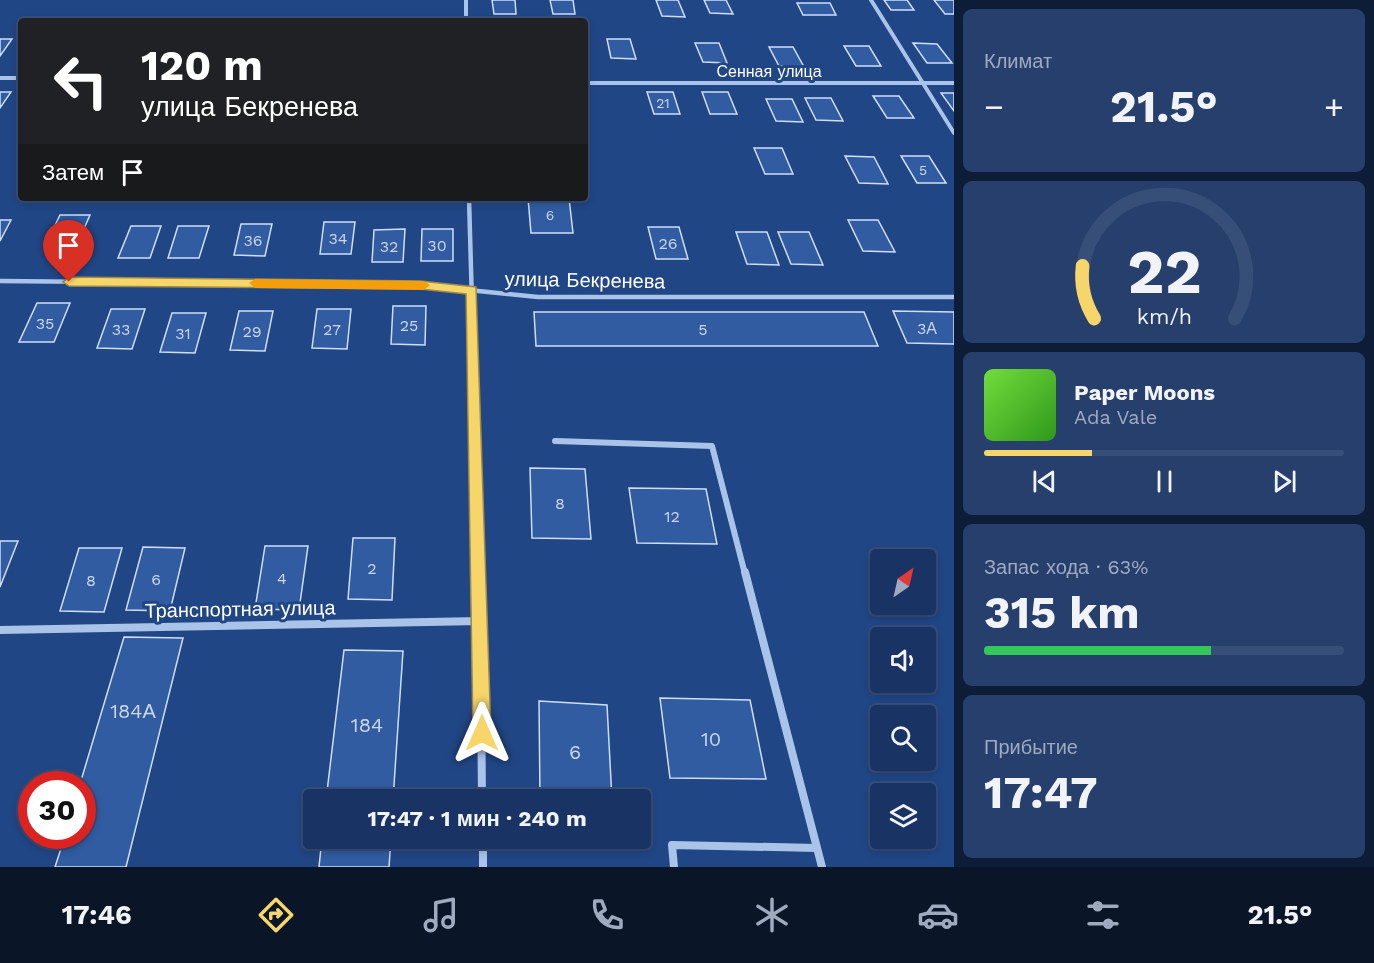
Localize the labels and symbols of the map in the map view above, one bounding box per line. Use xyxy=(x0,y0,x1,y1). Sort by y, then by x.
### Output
street label: Сенная улица xyxy=(716,62,822,81)
house number: 21 xyxy=(656,95,670,111)
house number: 5 xyxy=(919,162,927,178)
house number: 6 xyxy=(546,207,554,223)
pin xyxy=(43,220,94,282)
house number: 34 xyxy=(328,229,348,248)
house number: 36 xyxy=(243,231,263,250)
house number: 26 xyxy=(658,234,678,253)
house number: 30 xyxy=(427,236,447,255)
house number: 32 xyxy=(380,237,398,256)
street label: улица Бекренева xyxy=(504,267,666,293)
house number: 35 xyxy=(36,314,54,333)
house number: 25 xyxy=(400,316,418,335)
house number: 3А xyxy=(917,319,937,338)
house number: 33 xyxy=(112,320,130,339)
house number: 27 xyxy=(323,320,341,339)
house number: 5 xyxy=(698,320,708,339)
house number: 29 xyxy=(242,322,262,341)
house number: 31 xyxy=(175,324,191,343)
house number: 8 xyxy=(555,494,565,513)
house number: 12 xyxy=(664,507,680,526)
north arrow xyxy=(870,549,936,615)
house number: 2 xyxy=(367,559,377,578)
house number: 4 xyxy=(277,569,287,588)
house number: 6 xyxy=(151,570,161,589)
house number: 8 xyxy=(86,571,96,590)
street label: Транспортная улица xyxy=(144,595,337,623)
house number: 184А xyxy=(110,699,156,723)
position arrow xyxy=(450,701,514,765)
house number: 184 xyxy=(351,713,383,737)
house number: 10 xyxy=(701,727,721,751)
house number: 6 xyxy=(569,740,581,764)
speed limit sign: 30 xyxy=(18,771,96,849)

